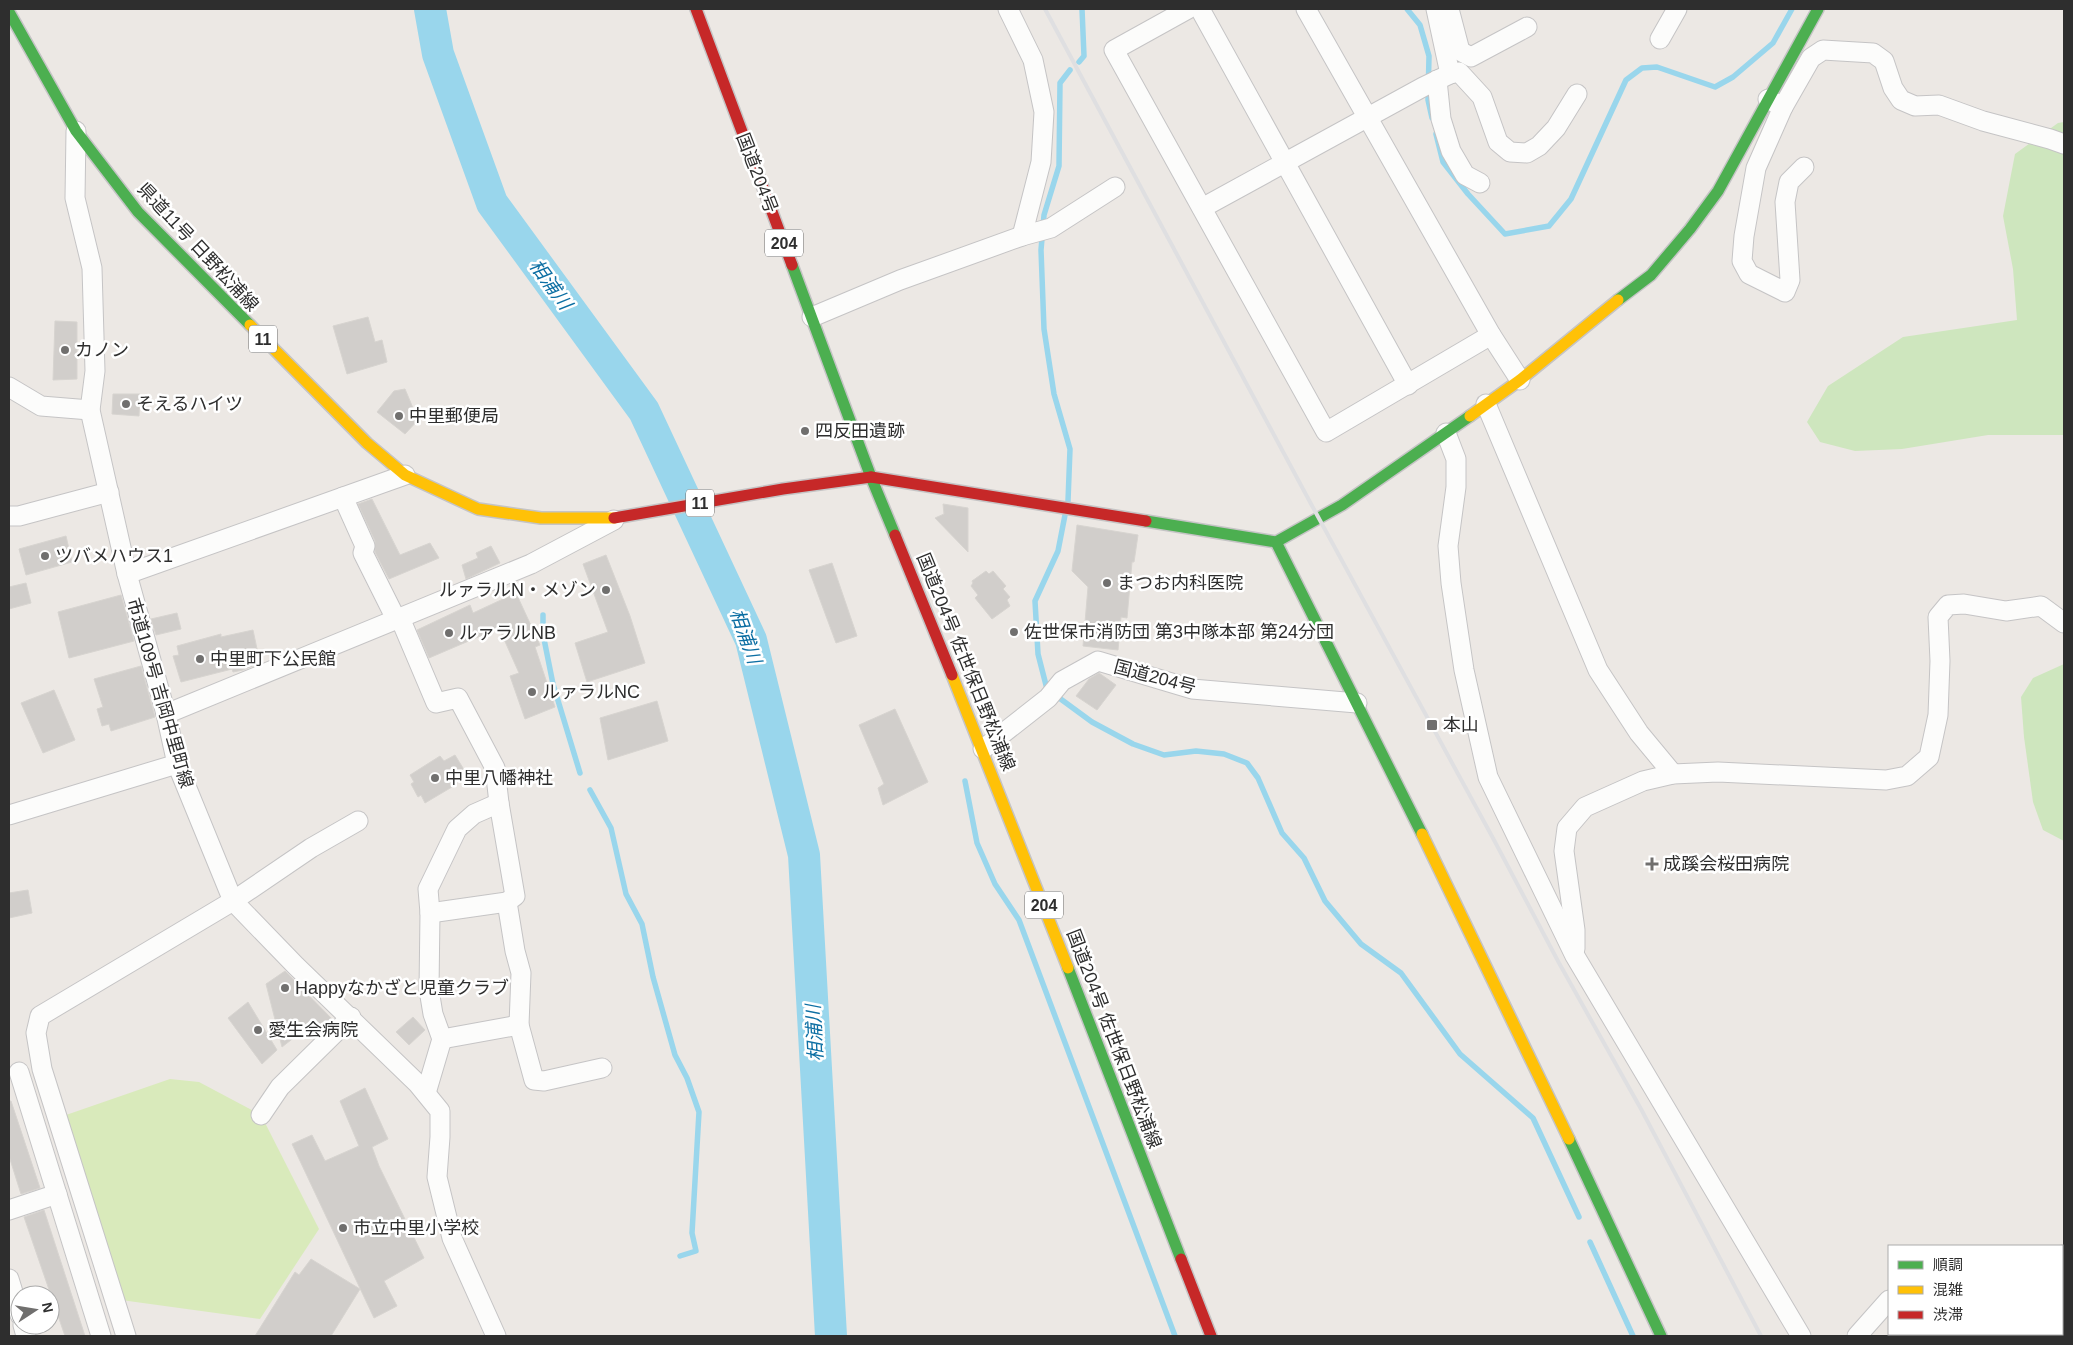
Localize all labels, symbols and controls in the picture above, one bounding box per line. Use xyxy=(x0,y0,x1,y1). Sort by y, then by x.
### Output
street label: 国道204号 xyxy=(733,130,781,216)
street label: 県道11号 日野松浦線 xyxy=(134,179,262,315)
road number: 204 xyxy=(765,230,803,256)
water label: 相浦川 xyxy=(525,255,577,315)
road number: 11 xyxy=(249,326,277,352)
place label: カノン xyxy=(75,340,129,360)
marker: カノン xyxy=(59,344,71,356)
place label: そえるハイツ xyxy=(136,394,243,414)
marker: そえるハイツ xyxy=(120,398,132,410)
place label: 中里郵便局 xyxy=(409,406,499,426)
marker: 中里郵便局 xyxy=(393,410,405,422)
place label: 四反田遺跡 xyxy=(815,421,905,441)
marker: 四反田遺跡 xyxy=(799,425,811,437)
road number: 11 xyxy=(686,489,714,516)
place label: ツバメハウス1 xyxy=(55,546,173,566)
marker: ツバメハウス1 xyxy=(39,550,51,562)
street label: 国道204号 佐世保日野松浦線 xyxy=(913,550,1019,774)
place label: まつお内科医院 xyxy=(1117,573,1243,593)
marker: まつお内科医院 xyxy=(1101,577,1113,589)
place label: ルァラルN・メゾン xyxy=(439,580,596,600)
marker: ルァラルN・メゾン xyxy=(600,584,612,596)
street label: 市道109号 吉岡中里町線 xyxy=(123,596,197,790)
water label: 相浦川 xyxy=(726,606,766,668)
place label: 佐世保市消防団 第3中隊本部 第24分団 xyxy=(1024,622,1334,642)
place label: ルァラルNB xyxy=(459,623,556,643)
marker: 佐世保市消防団 第3中隊本部 第24分団 xyxy=(1008,626,1020,638)
marker: ルァラルNB xyxy=(443,627,455,639)
place label: 中里町下公民館 xyxy=(210,649,336,669)
marker: 中里町下公民館 xyxy=(194,653,206,665)
street label: 国道204号 xyxy=(1112,656,1198,698)
place label: ルァラルNC xyxy=(542,682,640,702)
marker: ルァラルNC xyxy=(526,686,538,698)
place label: 本山 xyxy=(1443,715,1479,735)
marker: 本山 xyxy=(1425,718,1439,732)
place label: 中里八幡神社 xyxy=(445,768,553,788)
marker: 中里八幡神社 xyxy=(429,772,441,784)
place label: 成蹊会桜田病院 xyxy=(1663,854,1789,874)
marker: 成蹊会桜田病院 xyxy=(1645,857,1659,871)
road number: 204 xyxy=(1025,892,1063,918)
street label: 国道204号 佐世保日野松浦線 xyxy=(1063,927,1165,1151)
place label: Happyなかざと児童クラブ xyxy=(295,978,509,998)
marker: Happyなかざと児童クラブ xyxy=(279,982,291,994)
water label: 相浦川 xyxy=(802,1002,826,1062)
place label: 愛生会病院 xyxy=(268,1020,358,1040)
marker: 愛生会病院 xyxy=(252,1024,264,1036)
place label: 市立中里小学校 xyxy=(353,1218,479,1238)
marker: 市立中里小学校 xyxy=(337,1222,349,1234)
legend xyxy=(1888,1245,2063,1335)
text: 順調 xyxy=(1933,1256,1963,1273)
text: 混雑 xyxy=(1933,1281,1963,1298)
north arrow xyxy=(10,1285,60,1335)
text: N xyxy=(39,1301,57,1314)
text: 渋滞 xyxy=(1933,1306,1963,1323)

